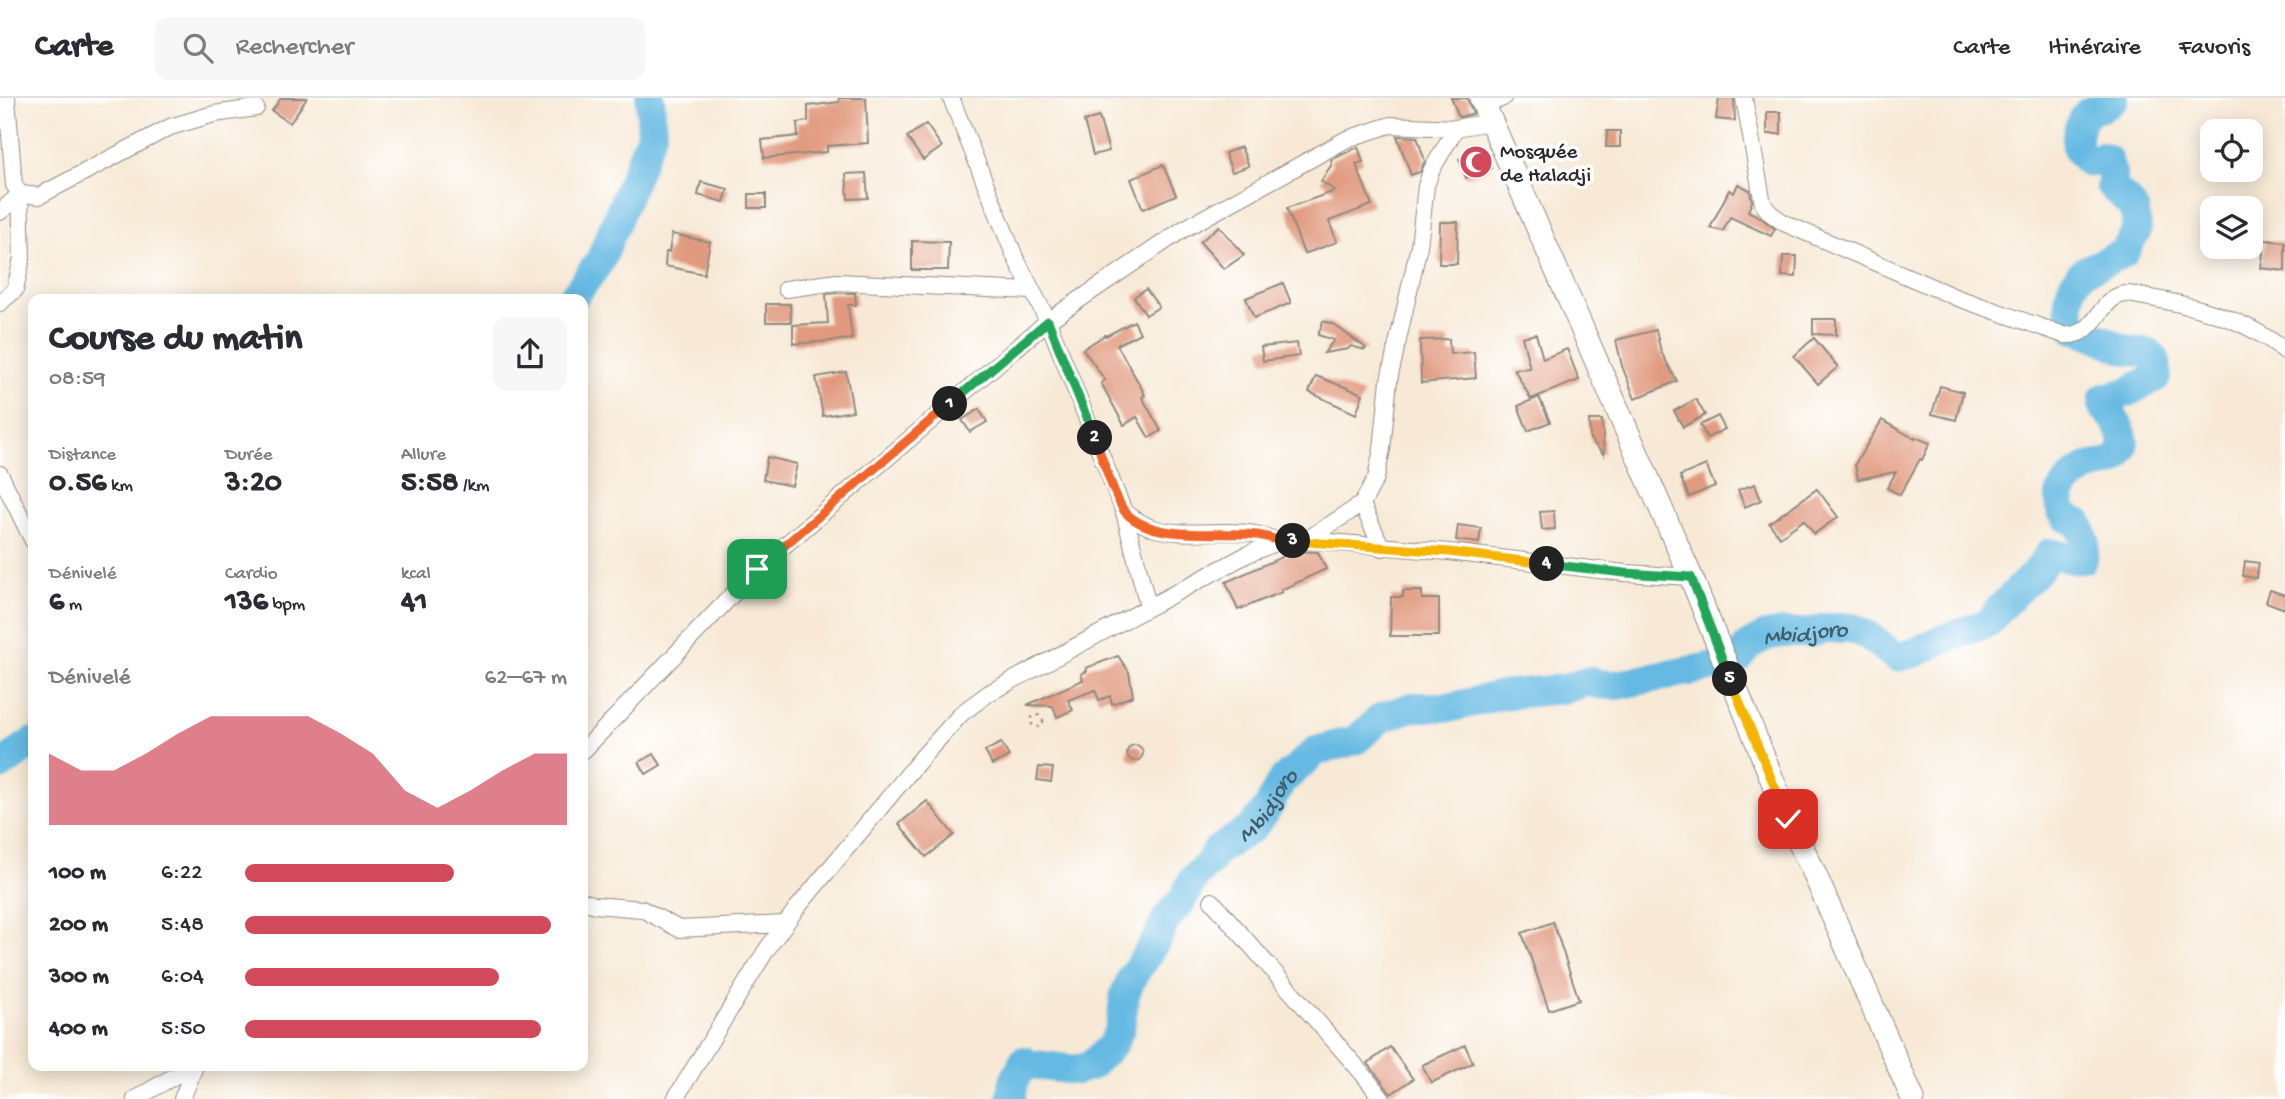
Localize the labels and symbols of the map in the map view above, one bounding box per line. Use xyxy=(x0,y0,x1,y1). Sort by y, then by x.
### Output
place label: Mosquée de Haladji xyxy=(1500,141,1591,190)
mosque icon: Mosquée de Haladji xyxy=(1457,143,1495,181)
pin: 1 xyxy=(932,386,968,422)
pin: 2 xyxy=(1078,420,1112,456)
pin: 3 xyxy=(1276,524,1310,558)
pin xyxy=(727,539,787,599)
pin: 4 xyxy=(1530,546,1564,582)
water label: Mbidjoro xyxy=(1761,618,1848,653)
pin: 5 xyxy=(1712,662,1748,696)
water label: Mbidjoro xyxy=(1234,763,1305,850)
pin xyxy=(1758,789,1818,849)

